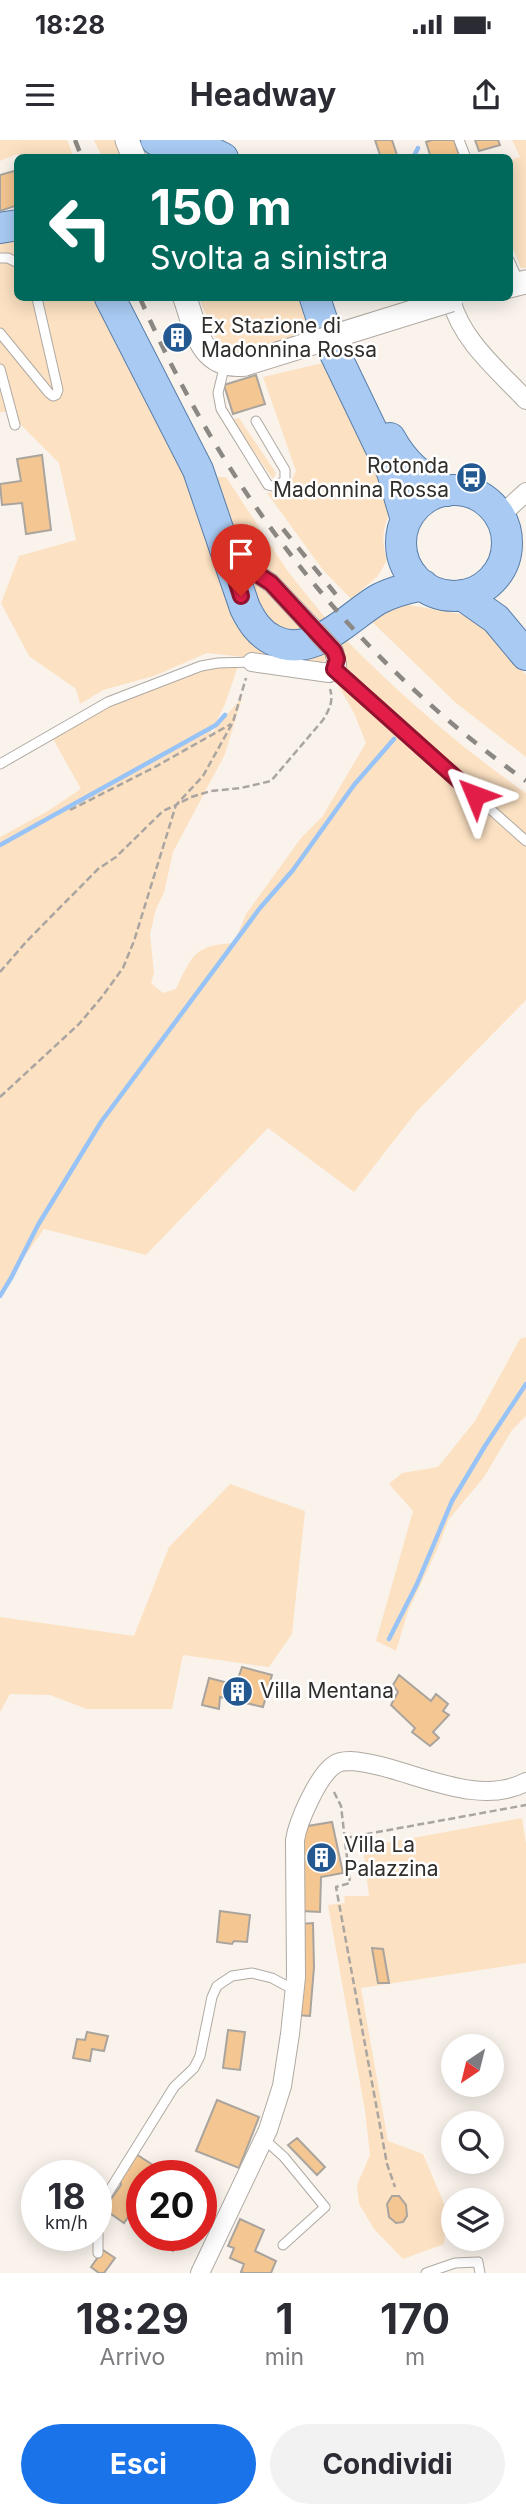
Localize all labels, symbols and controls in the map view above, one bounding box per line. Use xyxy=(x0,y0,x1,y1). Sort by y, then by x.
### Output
text: 18:28 xyxy=(35,9,105,40)
text: Headway xyxy=(190,75,336,114)
icon: menu xyxy=(21,76,59,114)
icon: share xyxy=(467,76,505,114)
text: 150 m xyxy=(150,178,292,237)
icon: left xyxy=(35,182,126,273)
text: Svolta a sinistra xyxy=(150,238,389,277)
place label: Ex Stazione di Madonnina Rossa xyxy=(201,313,377,362)
building icon: Ex Stazione di Madonnina Rossa xyxy=(161,321,195,355)
place label: Rotonda Madonnina Rossa xyxy=(273,453,449,502)
bus stop icon: Rotonda Madonnina Rossa xyxy=(455,461,489,495)
pin xyxy=(211,524,271,596)
icon: arrive xyxy=(222,535,260,573)
position arrow xyxy=(438,758,512,832)
building icon: Villa Mentana xyxy=(220,1674,254,1708)
place label: Villa Mentana xyxy=(260,1678,394,1703)
place label: Villa La Palazzina xyxy=(344,1832,439,1881)
building icon: Villa La Palazzina xyxy=(304,1840,338,1874)
north arrow xyxy=(441,2034,504,2096)
map controls xyxy=(441,2034,504,2251)
button: search xyxy=(441,2111,504,2174)
speed limit sign: 20 xyxy=(126,2160,217,2251)
text: 18 xyxy=(48,2175,85,2217)
button: layers xyxy=(441,2188,504,2251)
text: km/h xyxy=(45,2212,88,2233)
text: 18:29 xyxy=(76,2293,189,2344)
text: 1 xyxy=(275,2293,294,2344)
text: 170 xyxy=(380,2293,450,2344)
text: Arrivo xyxy=(100,2343,165,2371)
text: min xyxy=(265,2343,304,2371)
text: m xyxy=(405,2343,425,2371)
button: Esci xyxy=(21,2424,256,2504)
button: Condividi xyxy=(270,2424,505,2504)

